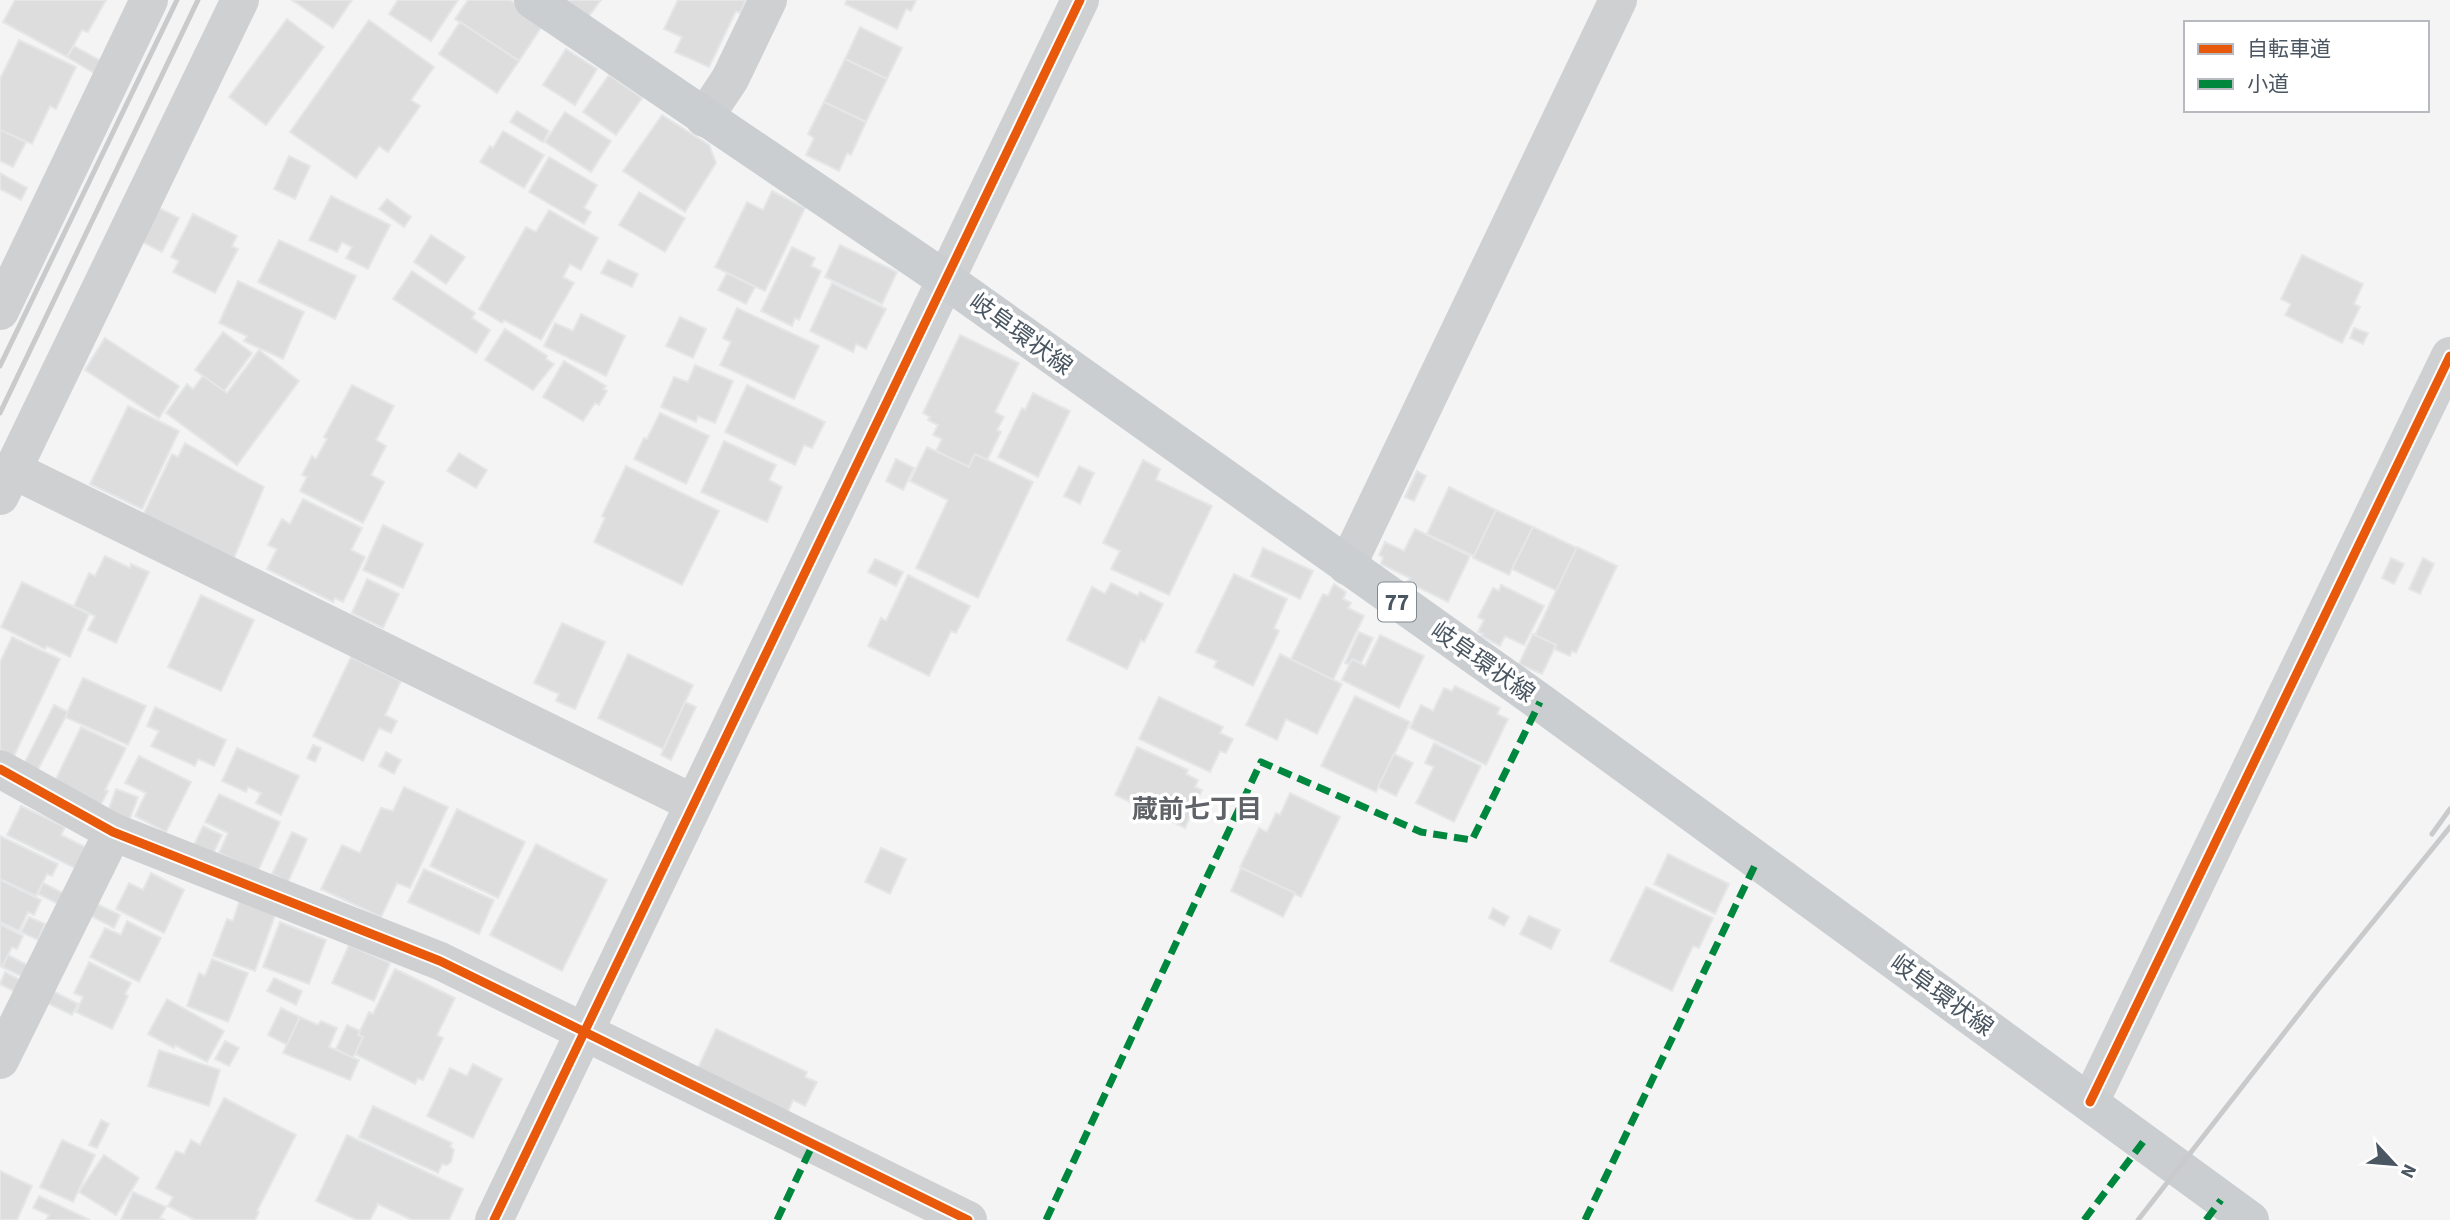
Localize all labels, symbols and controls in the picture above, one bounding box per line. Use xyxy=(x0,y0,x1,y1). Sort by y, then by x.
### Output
legend xyxy=(2184,21,2429,112)
text: 自転車道 xyxy=(2247,34,2331,64)
text: 小道 xyxy=(2247,69,2289,99)
street label: 岐阜環状線 xyxy=(962,285,1080,384)
road number: 77 xyxy=(1378,582,1416,622)
street label: 岐阜環状線 xyxy=(1424,614,1542,711)
district label: 蔵前七丁目 xyxy=(1132,791,1262,828)
street label: 岐阜環状線 xyxy=(1883,946,2001,1045)
north arrow xyxy=(2359,1129,2429,1199)
text: N xyxy=(2393,1159,2423,1182)

